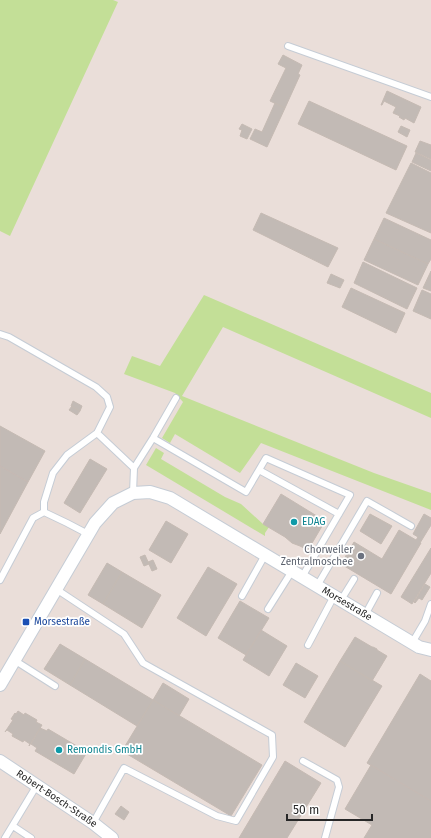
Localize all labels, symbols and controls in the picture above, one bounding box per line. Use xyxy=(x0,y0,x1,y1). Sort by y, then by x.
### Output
place label: EDAG xyxy=(302,516,326,528)
marker: EDAG xyxy=(289,517,299,527)
place label: Chorweiler Zentralmoschee xyxy=(281,544,353,568)
marker: Chorweiler Zentralmoschee xyxy=(356,551,366,561)
street label: Morsestraße xyxy=(320,584,374,623)
place label: Morsestraße xyxy=(34,616,90,628)
marker: Morsestraße xyxy=(21,617,31,627)
place label: Remondis GmbH xyxy=(67,744,142,756)
marker: Remondis GmbH xyxy=(54,745,64,755)
street label: Robert-Bosch-Straße xyxy=(14,767,99,830)
scale bar xyxy=(287,796,372,822)
text: 50 m xyxy=(293,803,319,817)

